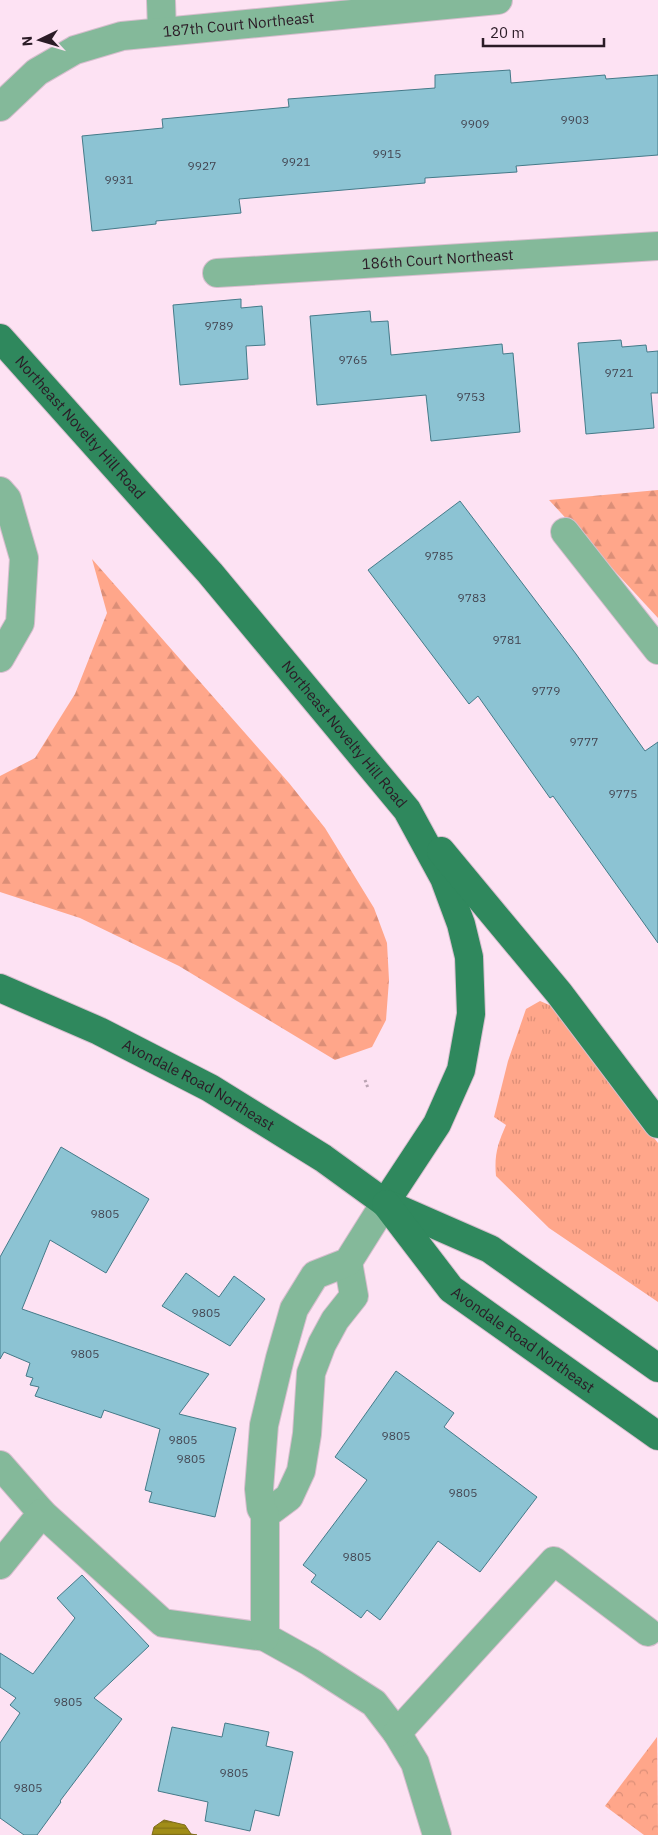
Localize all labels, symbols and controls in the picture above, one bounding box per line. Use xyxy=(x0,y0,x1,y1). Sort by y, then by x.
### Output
street label: 187th Court Northeast xyxy=(162,8,315,41)
north arrow xyxy=(15,15,65,65)
scale bar xyxy=(483,15,604,47)
text: 20 m xyxy=(490,23,525,42)
text: N xyxy=(18,35,36,47)
house number: 9903 xyxy=(561,112,589,127)
house number: 9909 xyxy=(461,116,489,131)
house number: 9915 xyxy=(373,146,401,161)
house number: 9921 xyxy=(282,154,310,169)
house number: 9927 xyxy=(188,158,216,173)
house number: 9931 xyxy=(105,172,133,187)
street label: 186th Court Northeast xyxy=(361,245,514,273)
house number: 9789 xyxy=(205,318,233,333)
street label: Northeast Novelty Hill Road xyxy=(11,351,149,503)
house number: 9765 xyxy=(339,352,367,367)
house number: 9721 xyxy=(605,365,633,380)
house number: 9753 xyxy=(457,389,485,404)
house number: 9785 xyxy=(425,548,453,563)
house number: 9783 xyxy=(458,590,486,605)
house number: 9781 xyxy=(493,632,521,647)
street label: Northeast Novelty Hill Road xyxy=(278,656,411,812)
house number: 9779 xyxy=(532,683,560,698)
house number: 9777 xyxy=(570,734,598,749)
house number: 9775 xyxy=(609,786,637,801)
street label: Avondale Road Northeast xyxy=(119,1035,278,1135)
house number: 9805 xyxy=(91,1206,119,1221)
street label: Avondale Road Northeast xyxy=(448,1282,598,1397)
house number: 9805 xyxy=(192,1305,220,1320)
house number: 9805 xyxy=(71,1346,99,1361)
house number: 9805 xyxy=(382,1428,410,1443)
house number: 9805 xyxy=(169,1432,197,1447)
house number: 9805 xyxy=(177,1451,205,1466)
house number: 9805 xyxy=(449,1485,477,1500)
house number: 9805 xyxy=(343,1549,371,1564)
house number: 9805 xyxy=(54,1694,82,1709)
house number: 9805 xyxy=(220,1765,248,1780)
house number: 9805 xyxy=(14,1780,42,1795)

